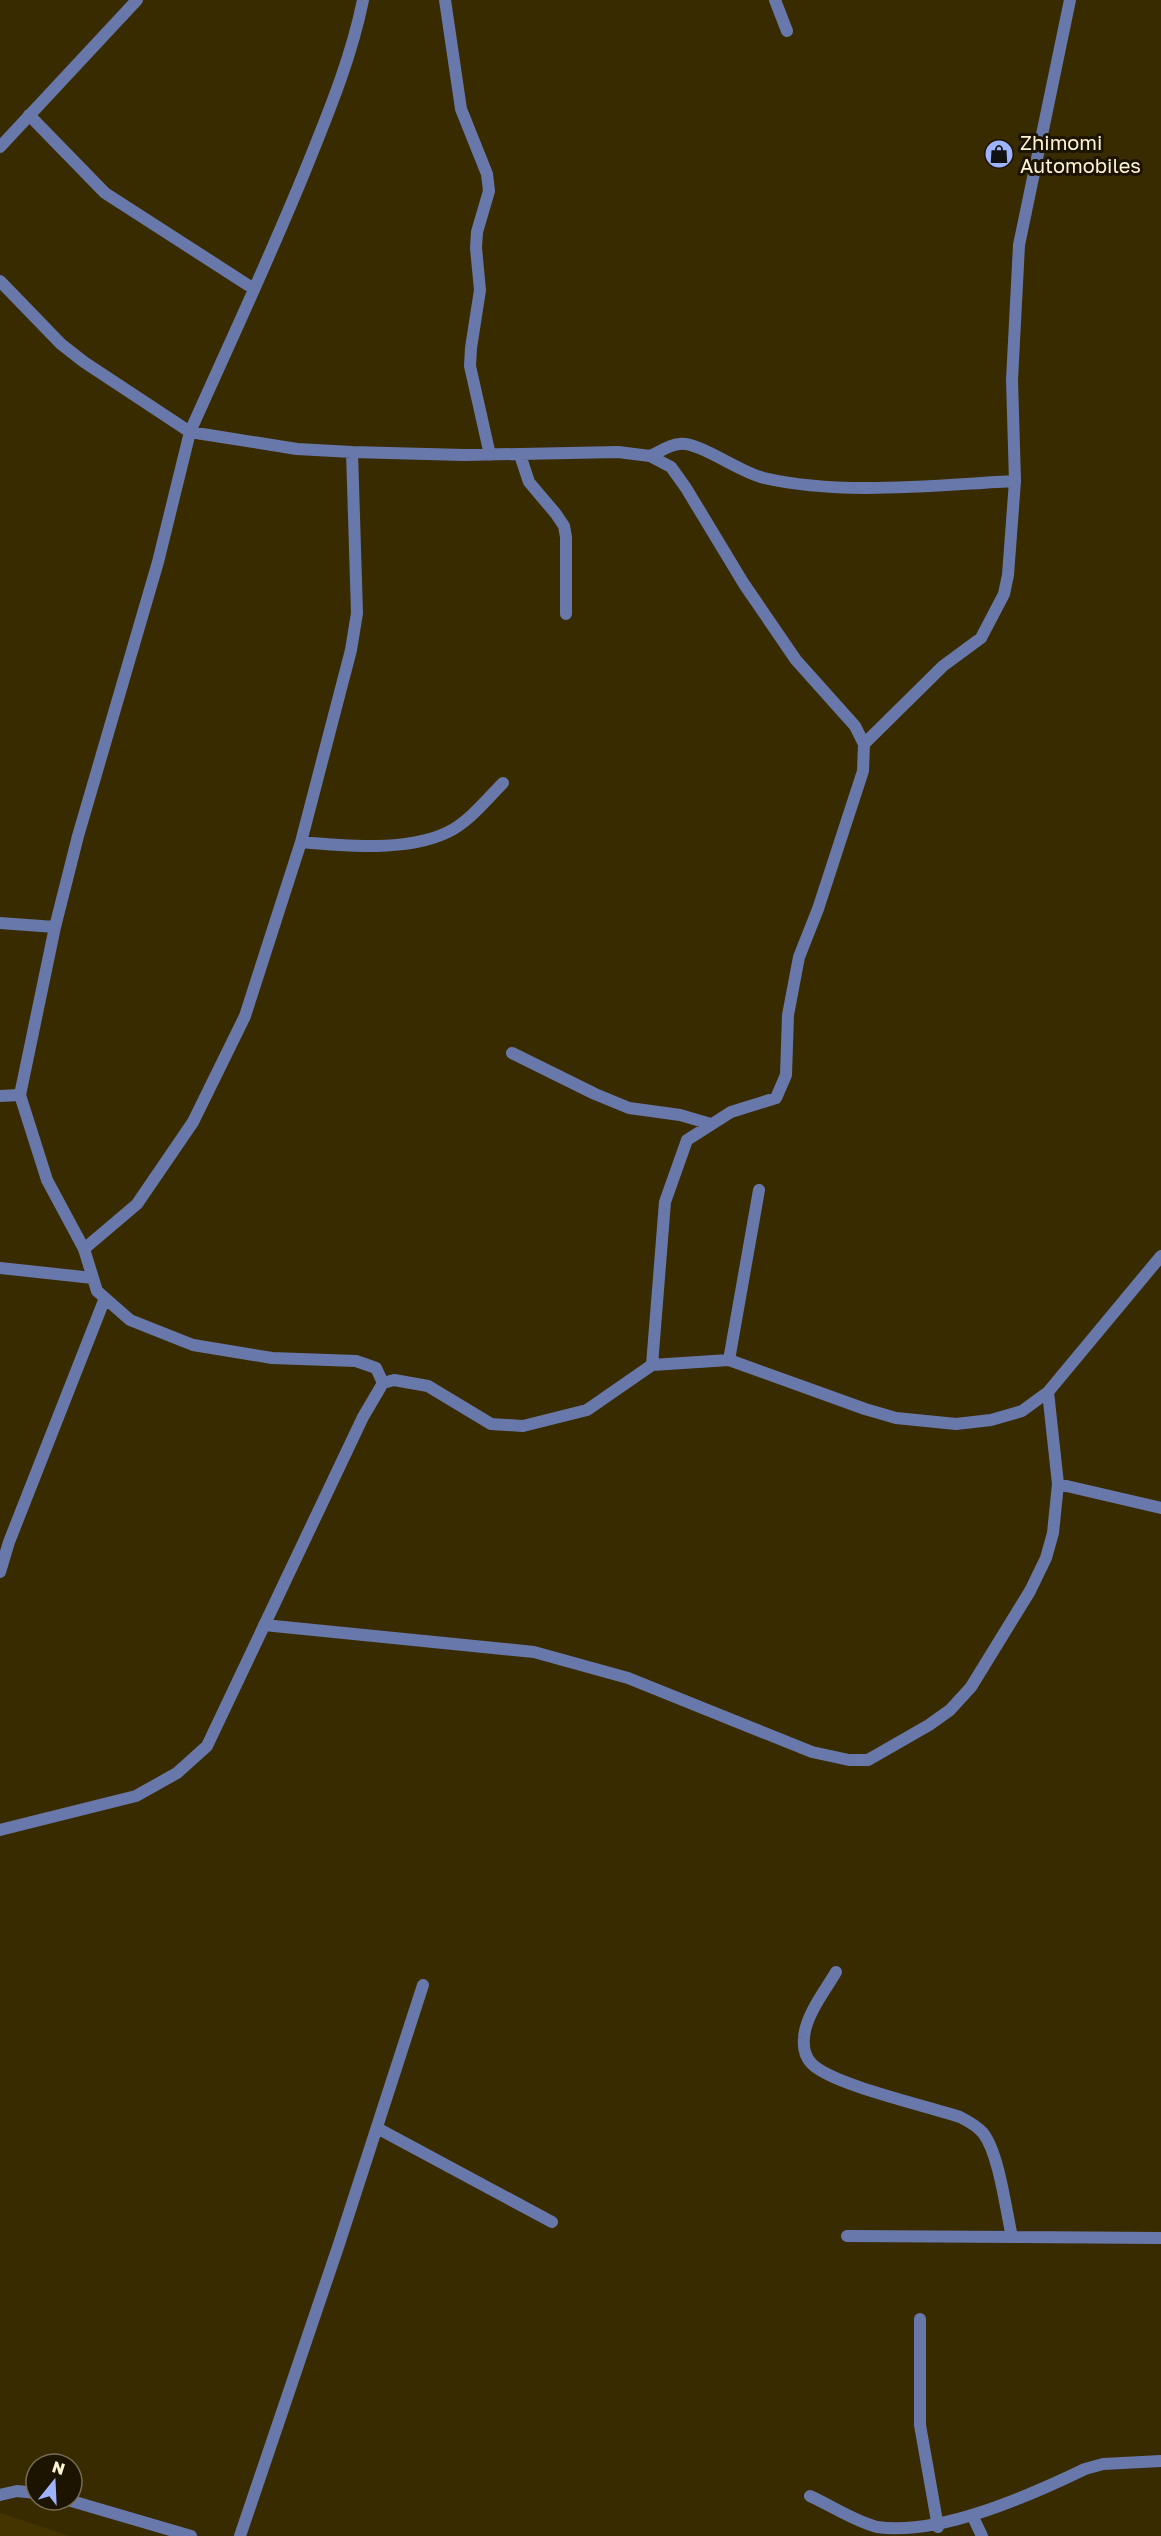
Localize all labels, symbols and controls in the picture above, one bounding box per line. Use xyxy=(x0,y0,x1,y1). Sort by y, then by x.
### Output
place label: Zhimomi Automobiles xyxy=(1020,130,1141,177)
shop icon: Zhimomi Automobiles xyxy=(983,138,1015,170)
north arrow xyxy=(24,2452,84,2512)
text: N xyxy=(50,2456,68,2479)

